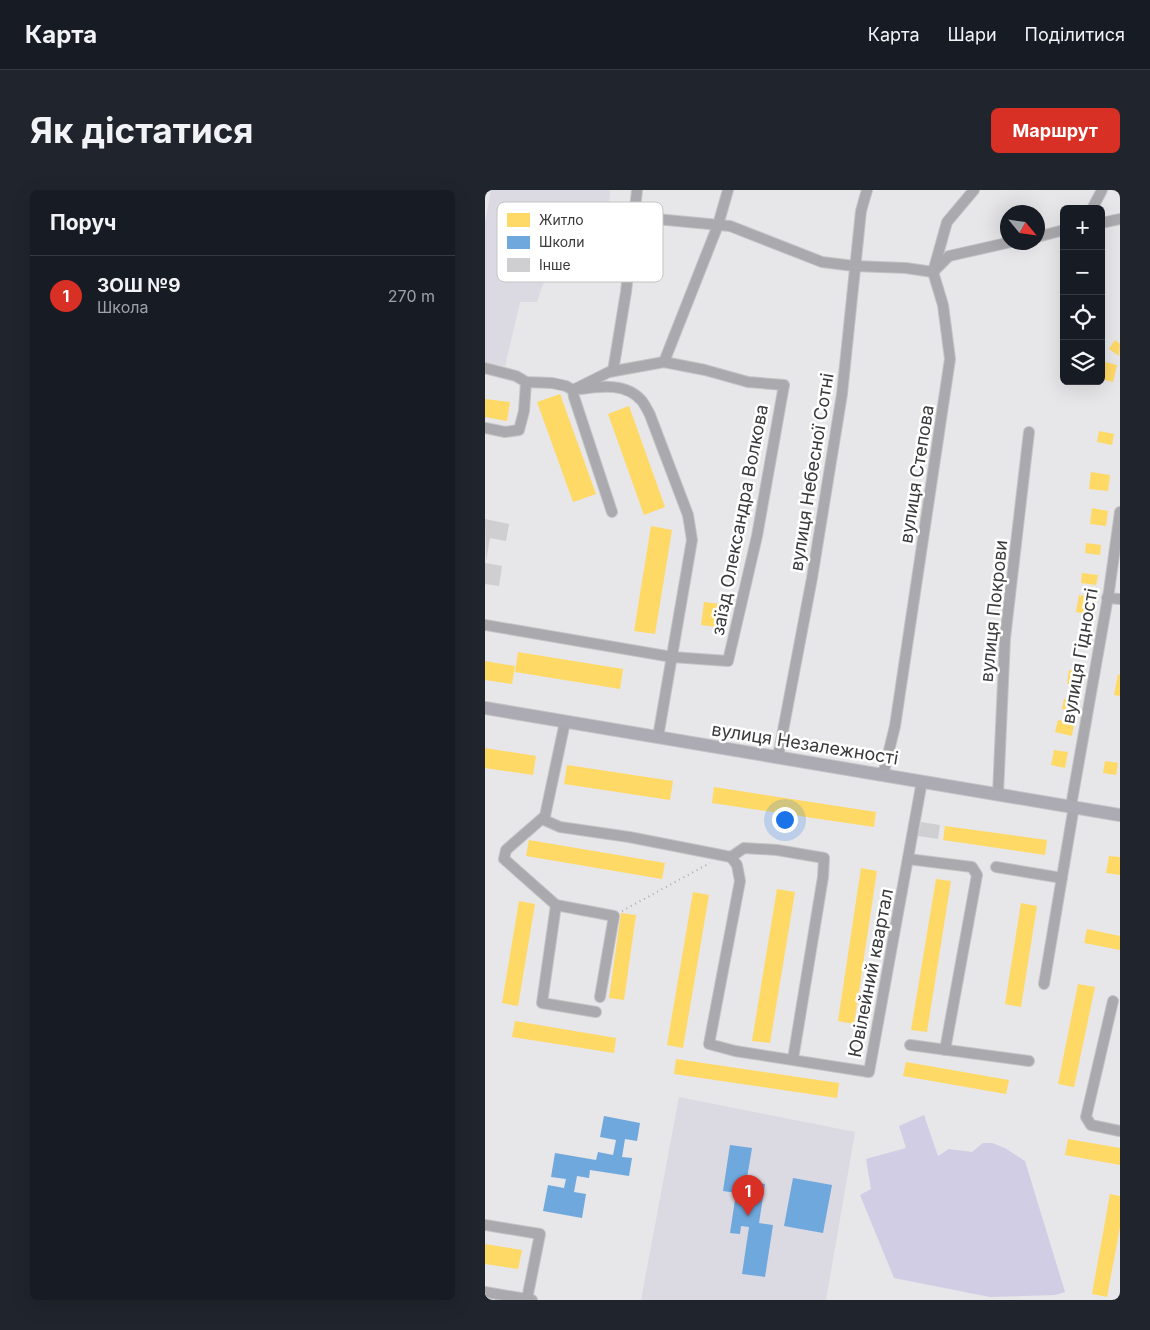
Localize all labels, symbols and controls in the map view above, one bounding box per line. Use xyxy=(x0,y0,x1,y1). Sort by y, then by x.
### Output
text: Карта xyxy=(25,20,97,49)
text: Карта xyxy=(868,24,920,45)
text: Шари xyxy=(948,24,997,45)
text: Поділитися xyxy=(1025,24,1125,45)
button: Маршрут xyxy=(991,108,1120,153)
text: Як дістатися xyxy=(30,109,254,151)
legend xyxy=(497,202,663,282)
north arrow xyxy=(1000,205,1045,250)
map controls xyxy=(1060,205,1105,385)
button: + xyxy=(1060,205,1105,250)
text: Поруч xyxy=(50,210,117,235)
text: Житло xyxy=(539,211,584,228)
text: Школи xyxy=(539,233,584,250)
button: − xyxy=(1060,250,1105,295)
text: Інше xyxy=(539,256,571,273)
text: ЗОШ №9 xyxy=(97,274,180,297)
text: 1 xyxy=(63,286,69,306)
text: 270 m xyxy=(388,286,435,306)
button: locate xyxy=(1060,295,1105,340)
text: Школа xyxy=(97,297,148,317)
button: layers xyxy=(1060,340,1105,385)
street label: вулиця Небесної Сотні xyxy=(785,371,838,572)
street label: заїзд Олександра Волкова xyxy=(707,403,772,637)
street label: вулиця Степова xyxy=(895,403,938,545)
street label: вулиця Покрови xyxy=(976,539,1011,683)
street label: вулиця Гідності xyxy=(1057,587,1102,725)
street label: вулиця Незалежності xyxy=(710,718,900,769)
your location xyxy=(772,807,798,833)
street label: Ювілейний квартал xyxy=(844,887,897,1059)
pin: 1 xyxy=(732,1175,764,1216)

